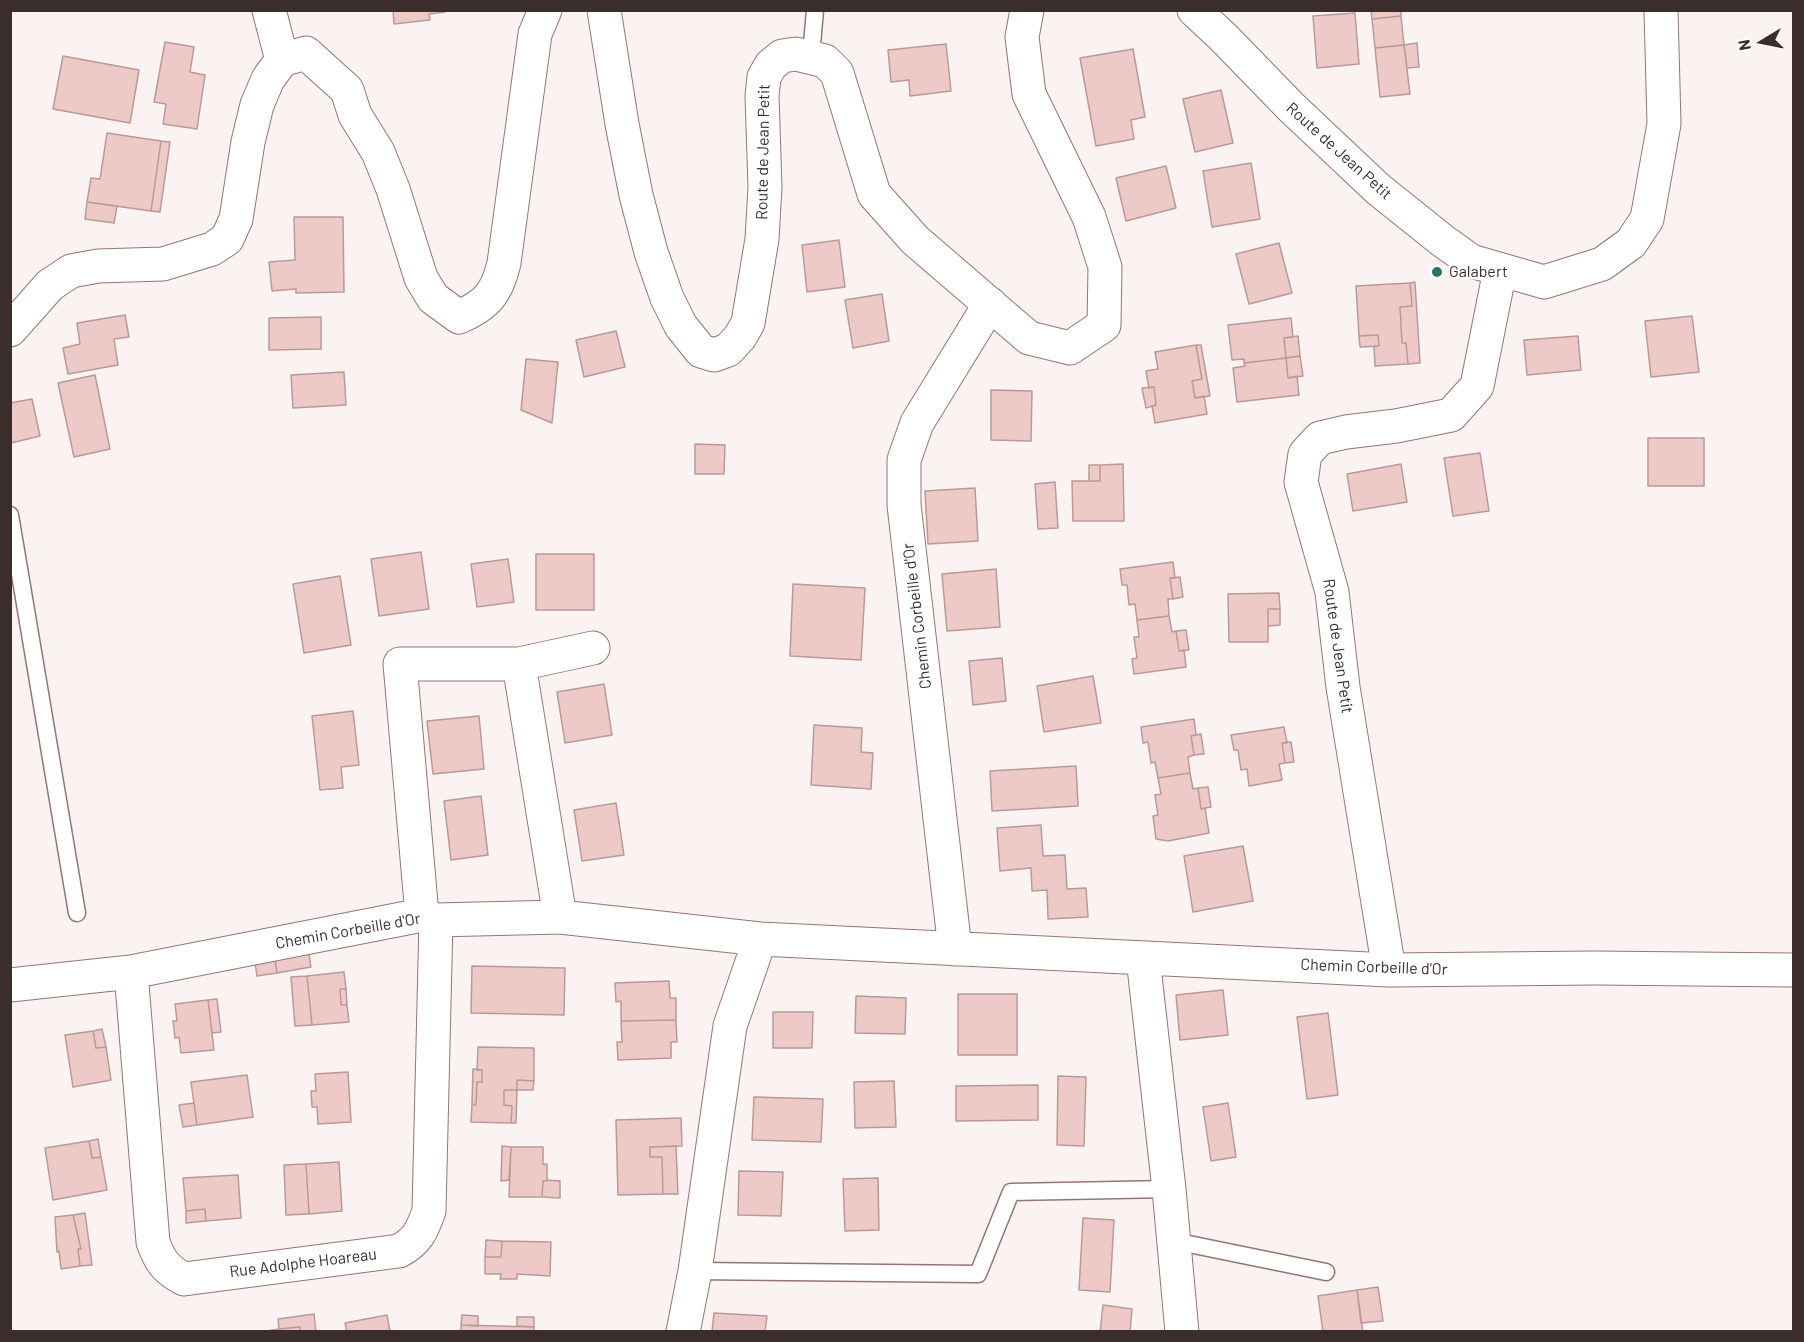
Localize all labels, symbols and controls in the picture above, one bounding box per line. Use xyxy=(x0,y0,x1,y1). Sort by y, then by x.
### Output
north arrow xyxy=(1732,12,1792,72)
text: N xyxy=(1734,38,1754,52)
street label: Route de Jean Petit xyxy=(752,84,774,220)
street label: Route de Jean Petit xyxy=(1282,98,1396,204)
place label: Galabert xyxy=(1449,262,1508,282)
marker: Galabert xyxy=(1430,265,1444,279)
street label: Chemin Corbeille d'Or xyxy=(899,542,935,690)
street label: Route de Jean Petit xyxy=(1319,577,1357,715)
street label: Chemin Corbeille d'Or xyxy=(274,909,422,953)
street label: Chemin Corbeille d'Or xyxy=(1300,955,1448,979)
street label: Rue Adolphe Hoareau xyxy=(228,1244,378,1282)

